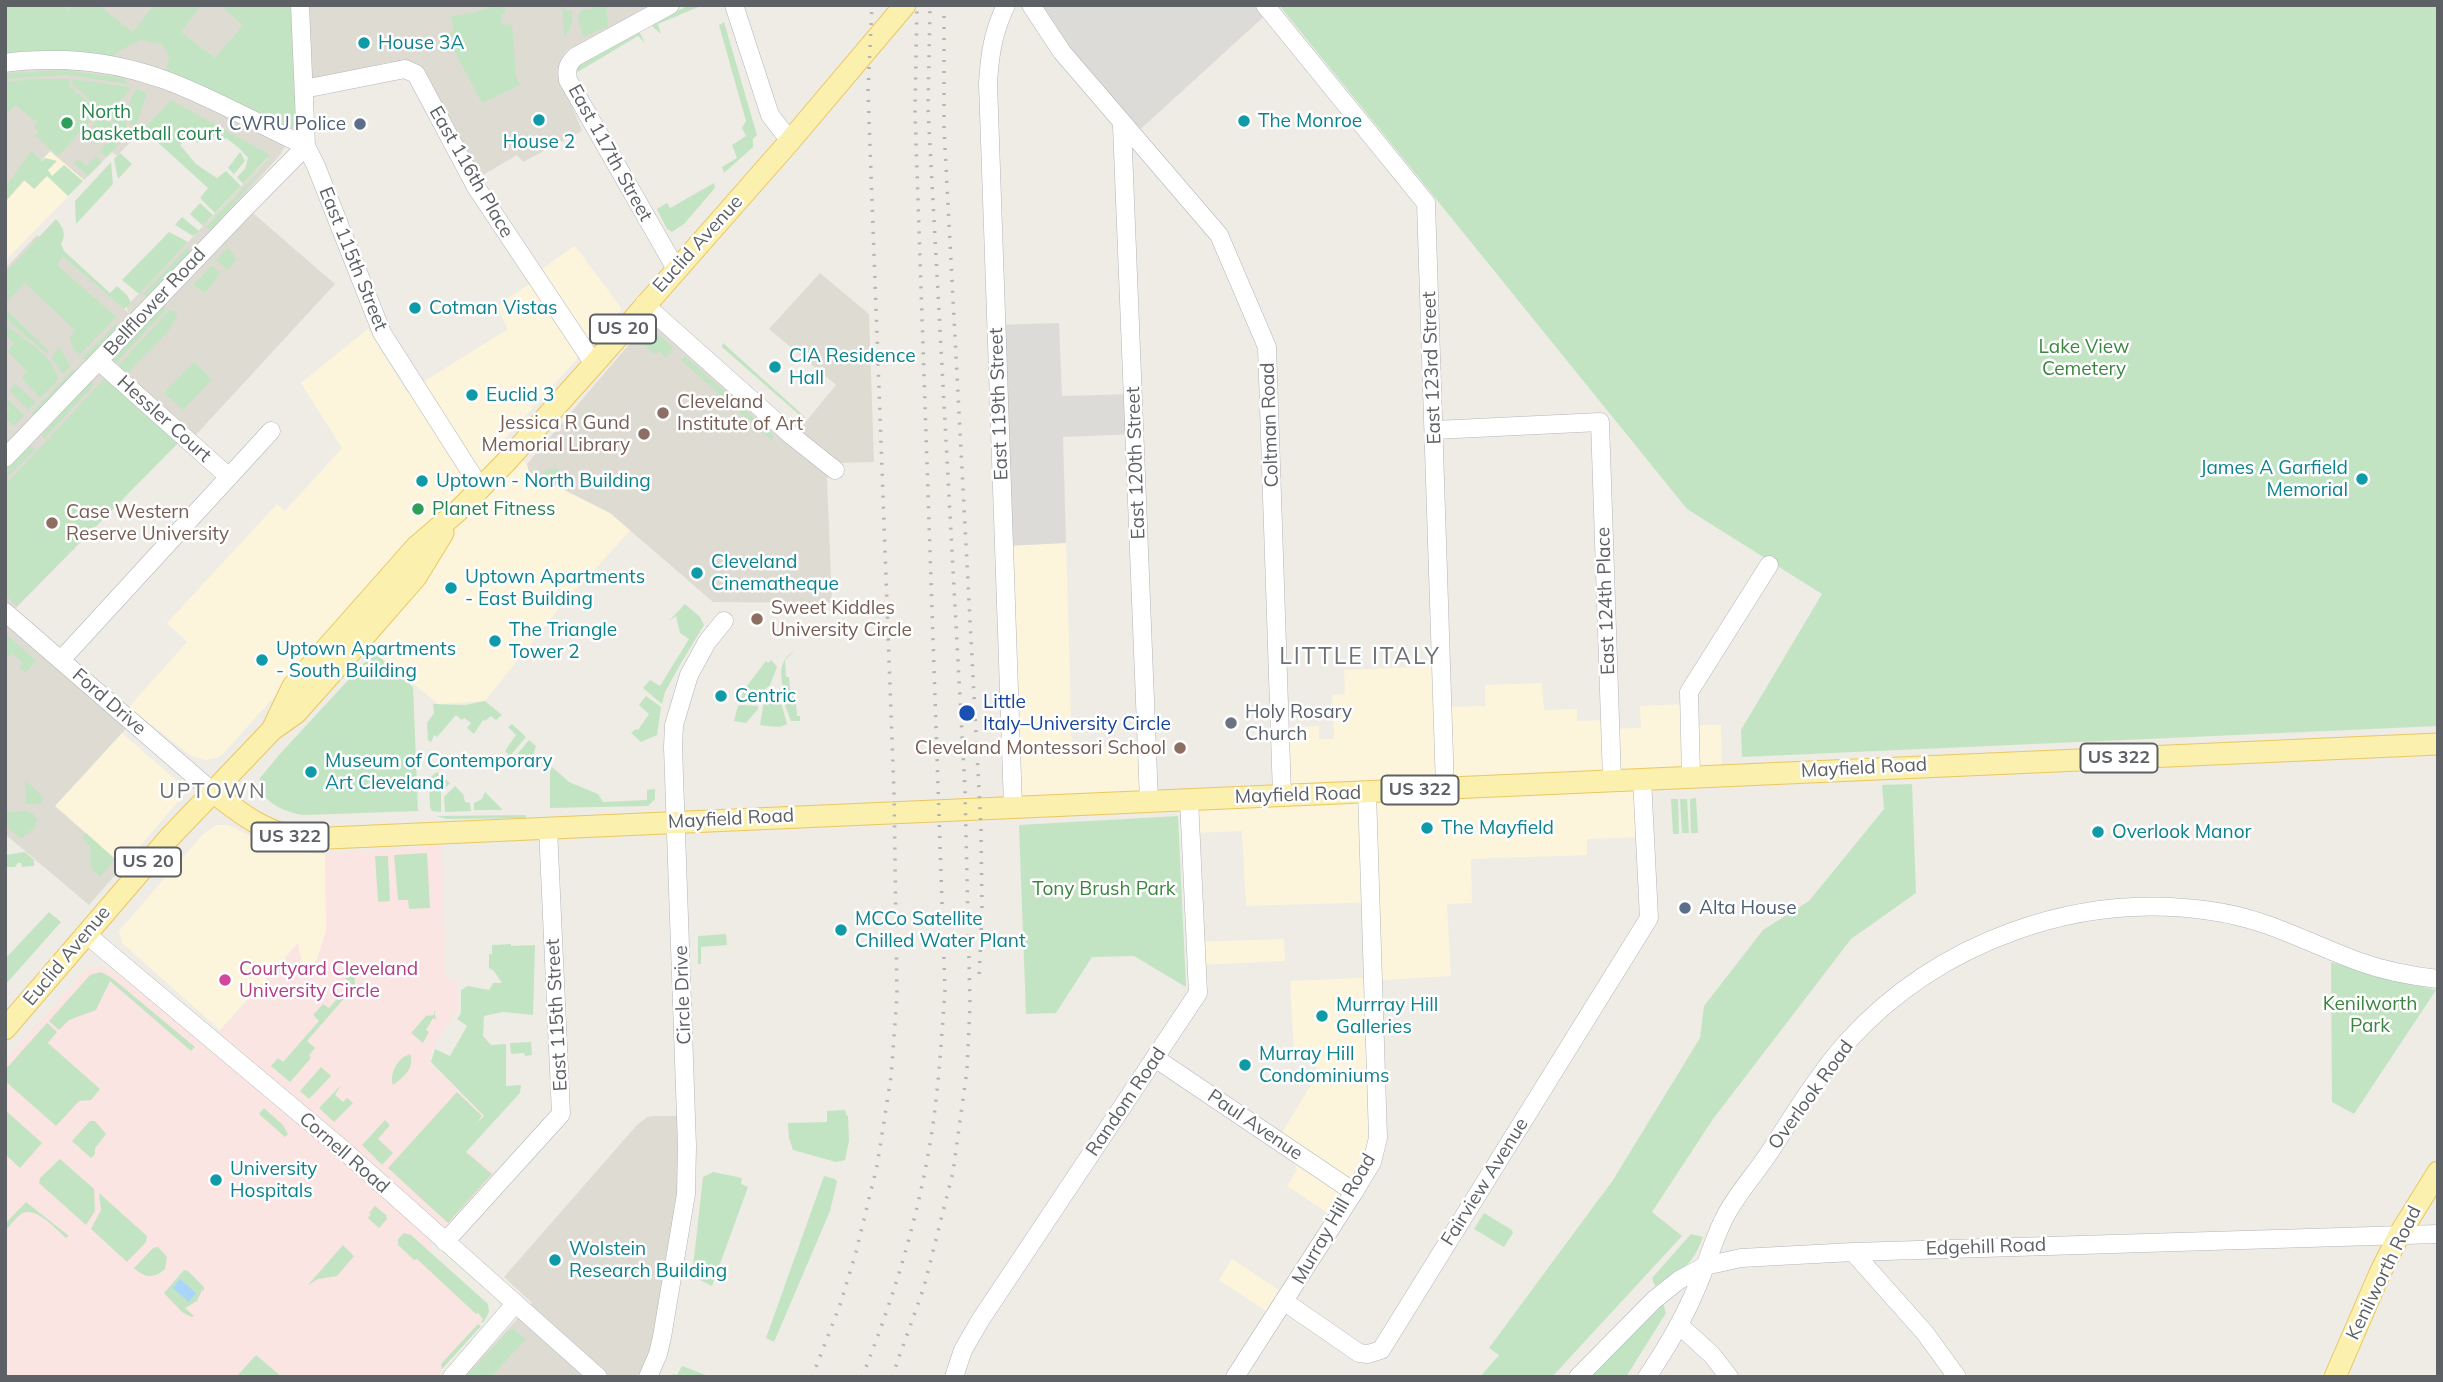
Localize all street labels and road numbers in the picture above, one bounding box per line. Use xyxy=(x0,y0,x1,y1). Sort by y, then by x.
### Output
street label: East 117th Street xyxy=(563,81,657,225)
street label: East 116th Place xyxy=(424,102,518,242)
street label: East 115th Street xyxy=(314,184,392,334)
street label: Euclid Avenue xyxy=(648,191,748,297)
street label: Bellflower Road xyxy=(99,243,211,361)
street label: East 123rd Street xyxy=(1418,291,1446,445)
road number: US 20 xyxy=(590,314,656,344)
street label: East 119th Street xyxy=(985,327,1013,481)
street label: Coltman Road xyxy=(1256,362,1284,488)
street label: Hessler Court xyxy=(112,371,216,467)
street label: East 120th Street xyxy=(1122,386,1150,540)
street label: East 124th Place xyxy=(1592,527,1620,675)
street label: Ford Drive xyxy=(67,664,151,740)
road number: US 322 xyxy=(2080,744,2158,772)
street label: Mayfield Road xyxy=(1800,753,1928,783)
road number: US 322 xyxy=(1382,776,1458,804)
street label: Mayfield Road xyxy=(1234,781,1362,809)
street label: Mayfield Road xyxy=(667,804,795,834)
road number: US 322 xyxy=(252,822,328,852)
road number: US 20 xyxy=(115,848,181,876)
street label: Euclid Avenue xyxy=(19,902,115,1010)
street label: East 115th Street xyxy=(542,938,572,1092)
street label: Circle Drive xyxy=(670,945,696,1045)
street label: Overlook Road xyxy=(1764,1036,1858,1154)
street label: Random Road xyxy=(1081,1043,1171,1161)
street label: Paul Avenue xyxy=(1203,1085,1307,1165)
street label: Cornell Road xyxy=(294,1108,394,1198)
street label: Fairview Avenue xyxy=(1437,1114,1533,1250)
street label: Murray Hill Road xyxy=(1287,1150,1381,1288)
street label: Kenilworth Road xyxy=(2342,1202,2426,1344)
street label: Edgehill Road xyxy=(1925,1234,2047,1260)

